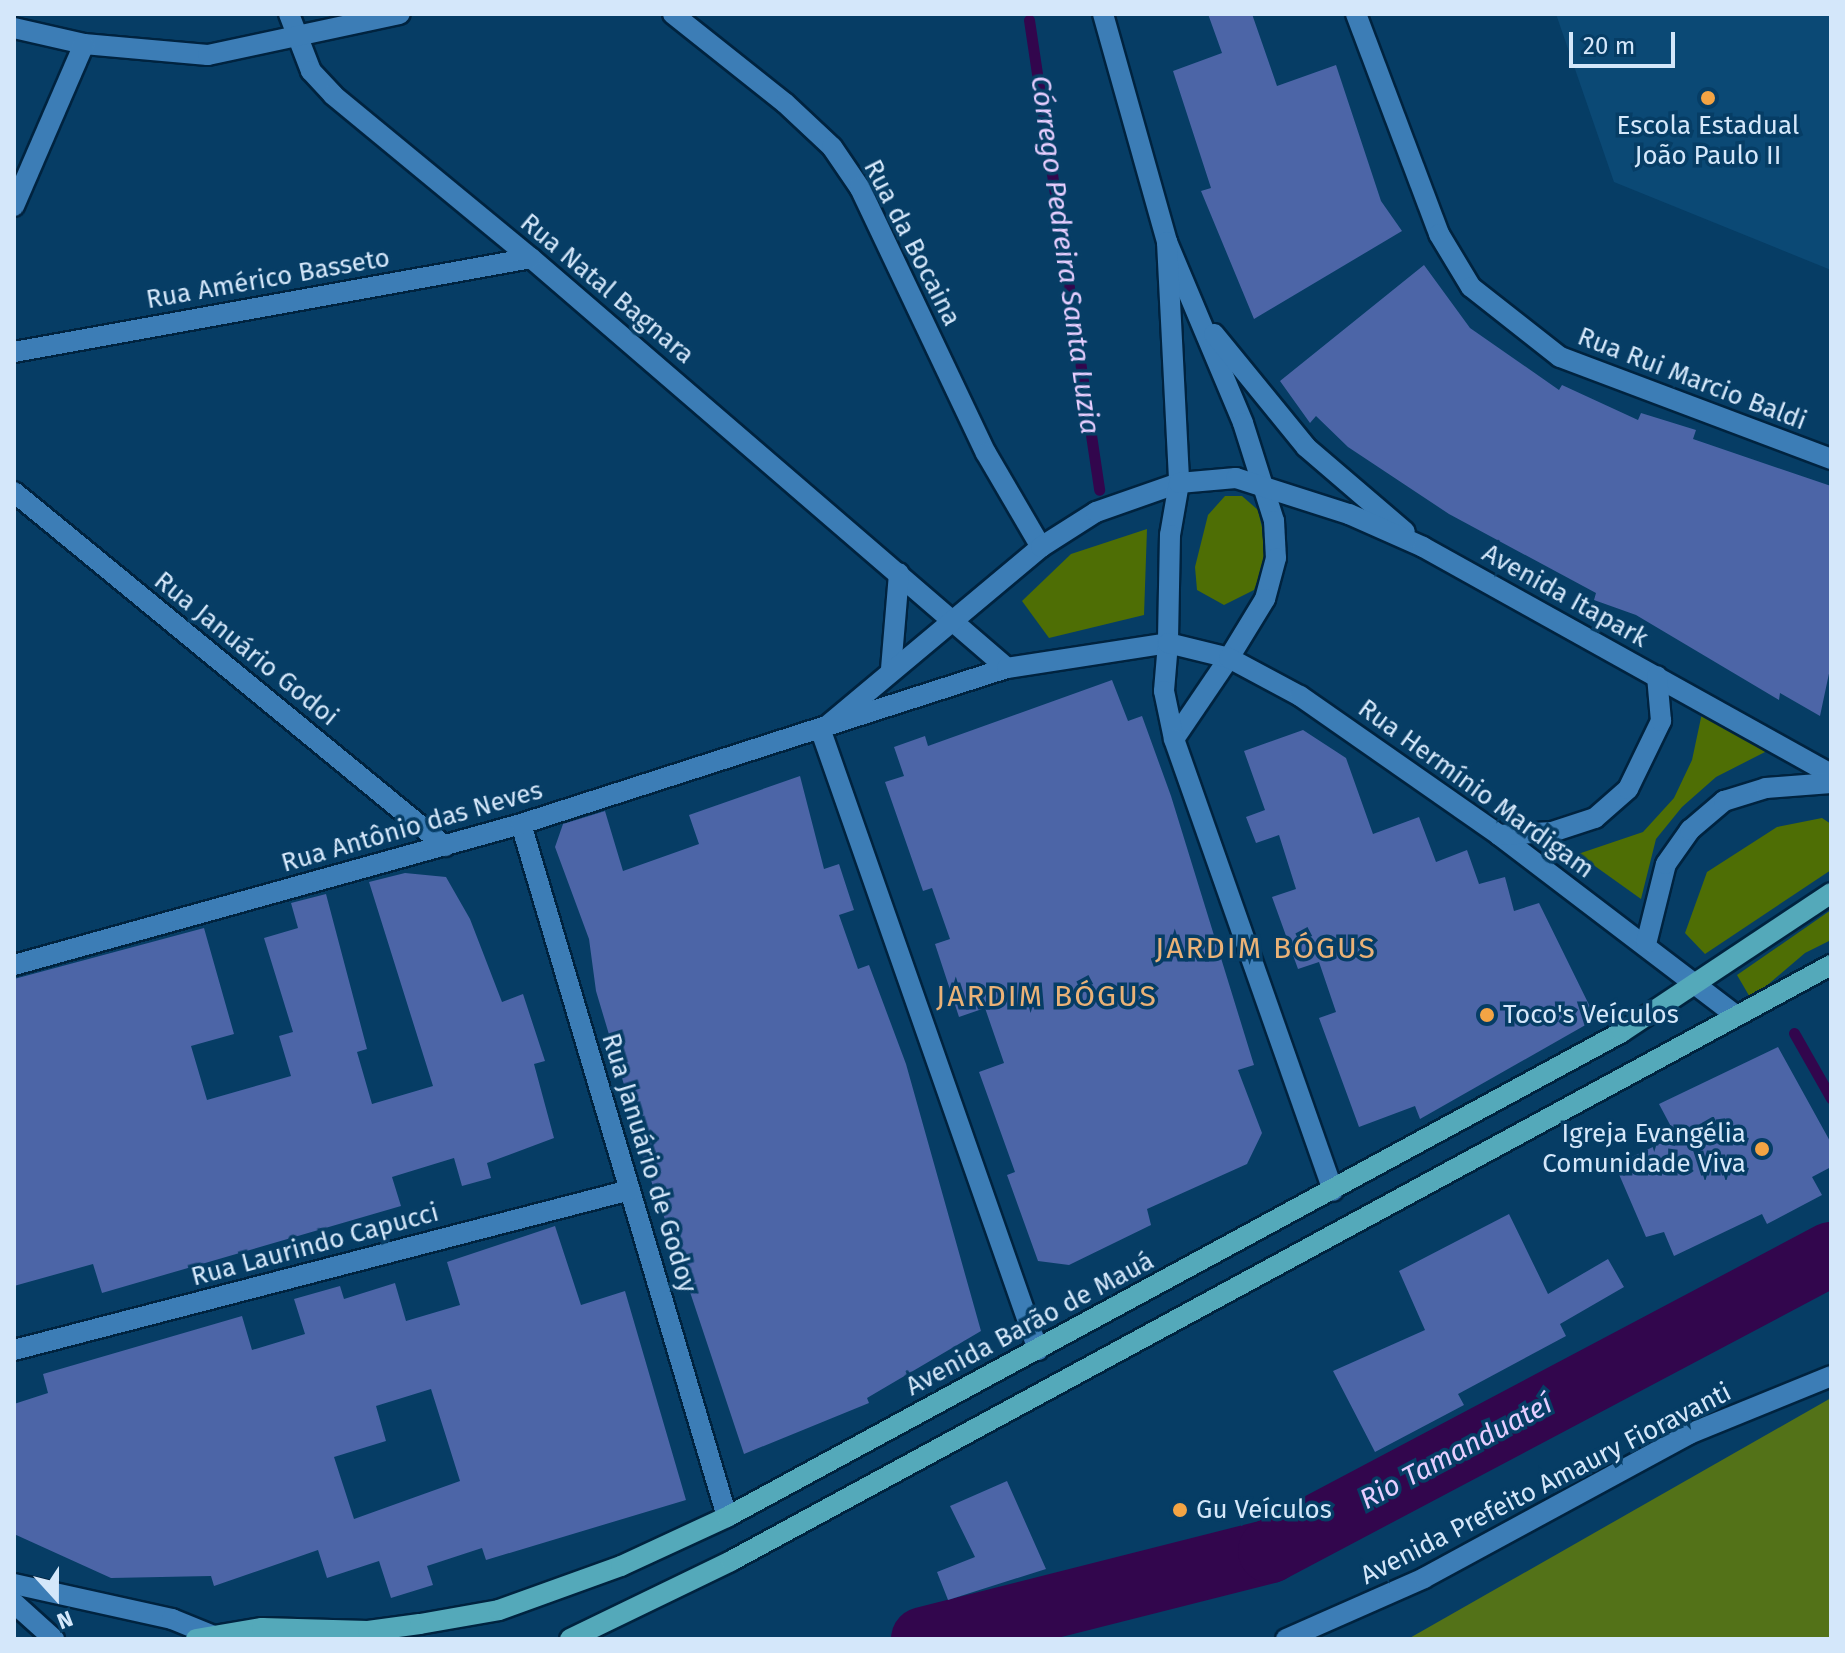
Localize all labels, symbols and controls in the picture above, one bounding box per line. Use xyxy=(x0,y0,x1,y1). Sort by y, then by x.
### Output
scale bar xyxy=(1573,16,1679,66)
text: 20 m xyxy=(1583,32,1635,60)
water label: Córrego Pedreira Santa Luzia xyxy=(1023,73,1107,437)
marker: Escola Estadual João Paulo II xyxy=(1699,89,1717,107)
place label: Escola Estadual João Paulo II xyxy=(1617,110,1799,172)
street label: Rua da Bocaina xyxy=(857,155,967,331)
street label: Rua Natal Bagnara xyxy=(514,207,700,371)
street label: Rua Américo Basseto xyxy=(144,242,392,316)
street label: Rua Rui Marcio Baldi xyxy=(1573,321,1811,437)
street label: Avenida Itapark xyxy=(1477,538,1653,654)
street label: Rua Januário Godoi xyxy=(148,565,344,733)
street label: Rua Hermínio Mardigam xyxy=(1352,693,1600,885)
street label: Rua Antônio das Neves xyxy=(278,775,546,879)
district label: JARDIM BÓGUS xyxy=(1155,930,1377,966)
district label: JARDIM BÓGUS xyxy=(936,978,1158,1014)
place label: Toco's Veículos xyxy=(1503,999,1679,1031)
marker: Toco's Veículos xyxy=(1478,1006,1496,1024)
street label: Rua Januário de Godoy xyxy=(595,1030,703,1296)
place label: Igreja Evangélia Comunidade Viva xyxy=(1542,1118,1746,1180)
marker: Igreja Evangélia Comunidade Viva xyxy=(1753,1140,1771,1158)
street label: Rua Laurindo Capucci xyxy=(188,1197,442,1293)
street label: Avenida Barão de Mauá xyxy=(901,1245,1159,1403)
street label: Avenida Prefeito Amaury Fioravanti xyxy=(1355,1377,1737,1591)
water label: Rio Tamanduateí xyxy=(1354,1387,1558,1517)
place label: Gu Veículos xyxy=(1196,1494,1332,1526)
marker: Gu Veículos xyxy=(1171,1501,1189,1519)
north arrow xyxy=(16,1557,96,1637)
text: N xyxy=(53,1605,76,1635)

